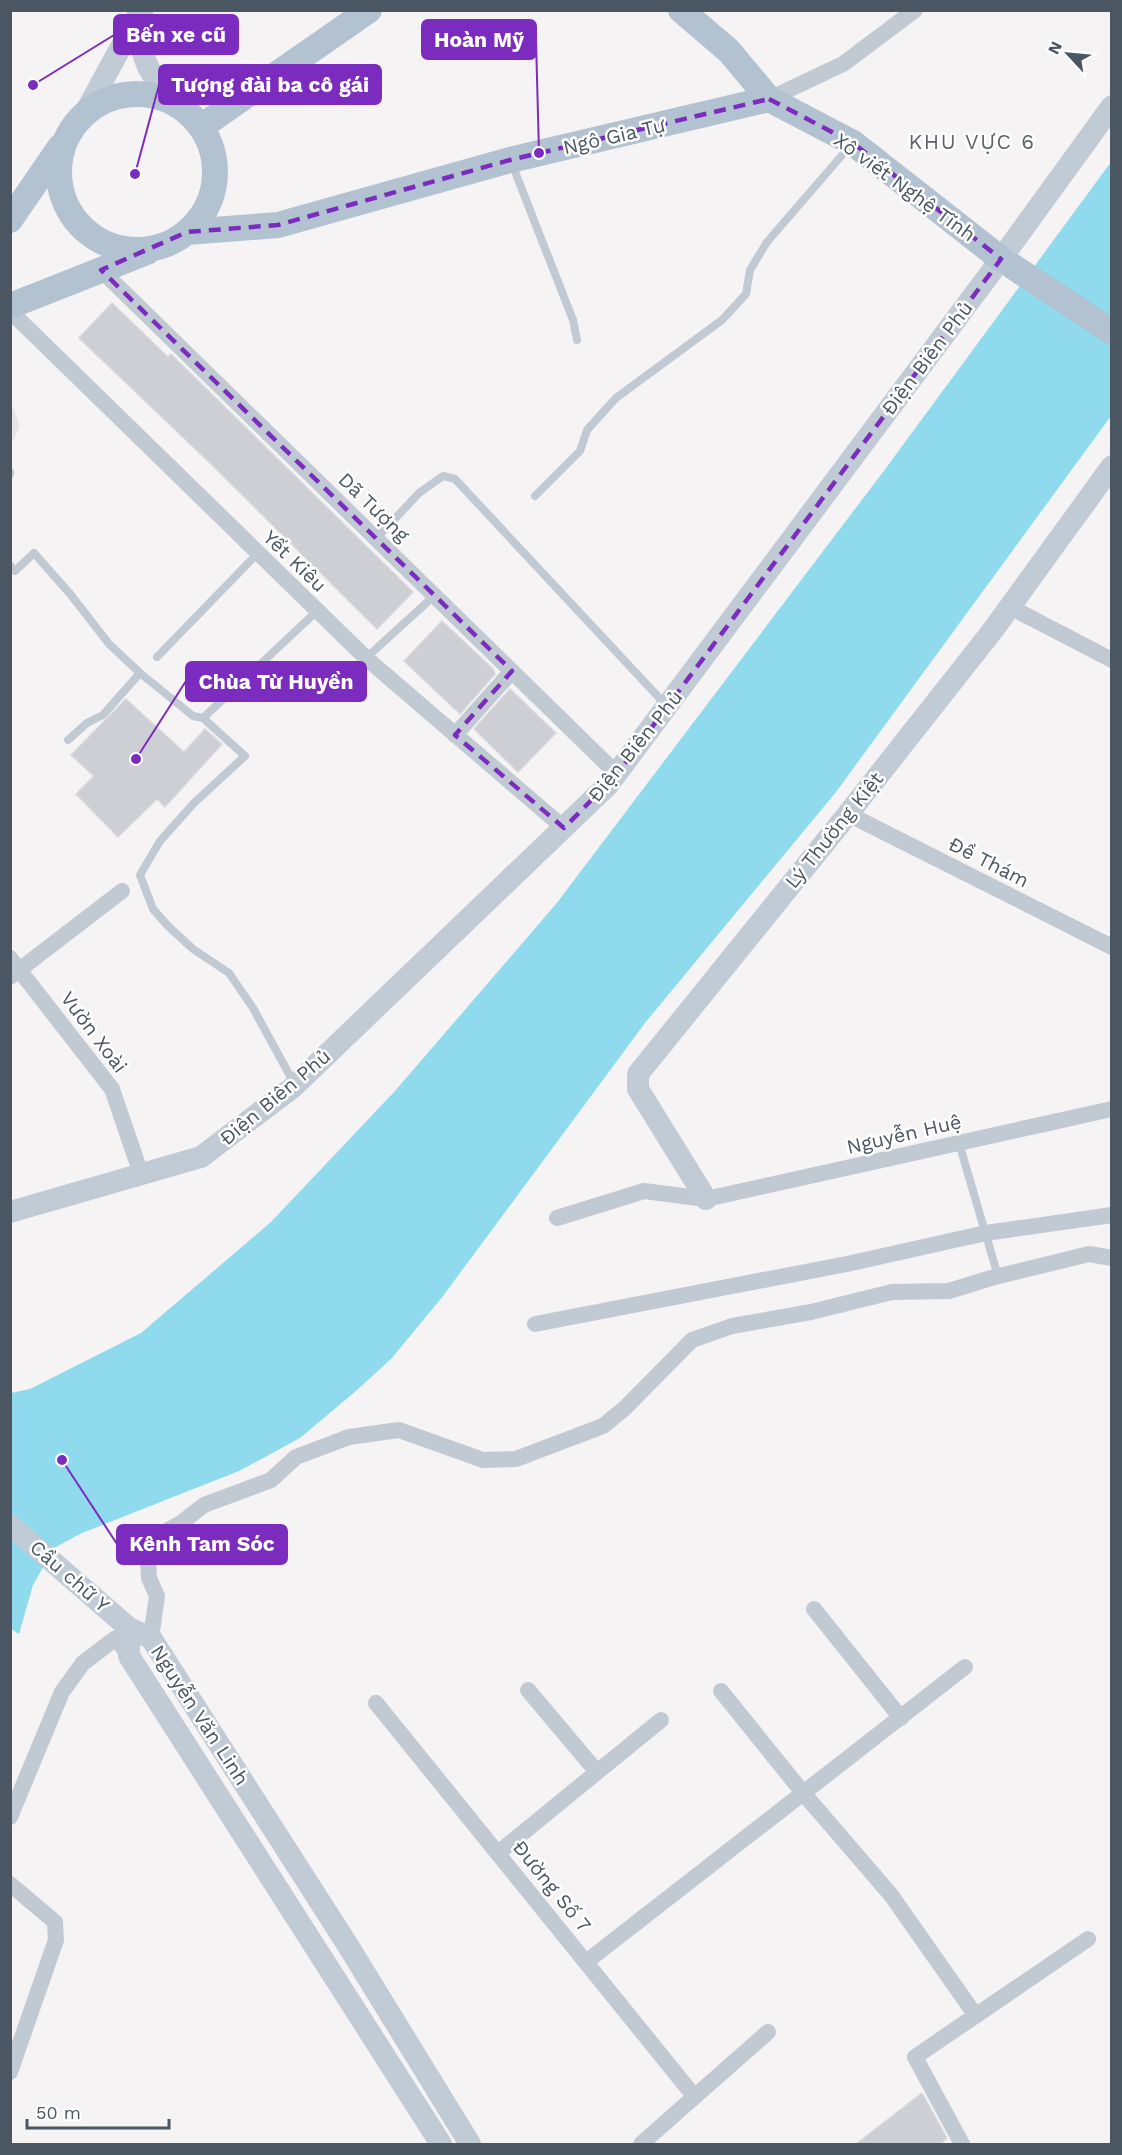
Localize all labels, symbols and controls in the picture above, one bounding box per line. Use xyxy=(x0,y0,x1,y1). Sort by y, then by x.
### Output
callout: Bến xe cũ xyxy=(114,15,238,54)
callout: Hoàn Mỹ xyxy=(422,20,536,59)
text: Bến xe cũ xyxy=(126,22,226,47)
north arrow xyxy=(1038,24,1098,84)
text: Hoàn Mỹ xyxy=(434,27,524,52)
text: N xyxy=(1044,38,1066,57)
callout: Tượng đài ba cô gái xyxy=(159,65,381,104)
text: Tượng đài ba cô gái xyxy=(171,72,369,97)
street label: Ngô Gia Tự xyxy=(561,112,668,159)
street label: Xô viết Nghệ Tĩnh xyxy=(830,128,980,246)
district label: KHU VỰC 6 xyxy=(909,129,1035,154)
street label: Điện Biên Phủ xyxy=(876,296,978,420)
street label: Dã Tượng xyxy=(333,467,415,547)
street label: Yết Kiêu xyxy=(258,525,332,597)
callout: Chùa Từ Huyền xyxy=(186,662,366,701)
text: Chùa Từ Huyền xyxy=(199,669,353,694)
street label: Điện Biên Phủ xyxy=(583,685,687,807)
street label: Lý Thường Kiệt xyxy=(780,767,889,893)
street label: Đề Thám xyxy=(945,832,1033,892)
street label: Vườn Xoài xyxy=(56,987,132,1077)
street label: Điện Biên Phủ xyxy=(215,1044,335,1150)
street label: Nguyễn Huệ xyxy=(844,1109,964,1159)
callout: Kênh Tam Sóc xyxy=(117,1525,287,1564)
text: Kênh Tam Sóc xyxy=(129,1531,275,1556)
street label: Cầu chữ Y xyxy=(25,1535,115,1617)
street label: Nguyễn Văn Linh xyxy=(146,1640,254,1790)
street label: Đường Số 7 xyxy=(508,1835,596,1937)
scale bar xyxy=(27,2092,170,2130)
text: 50 m xyxy=(36,2102,81,2123)

